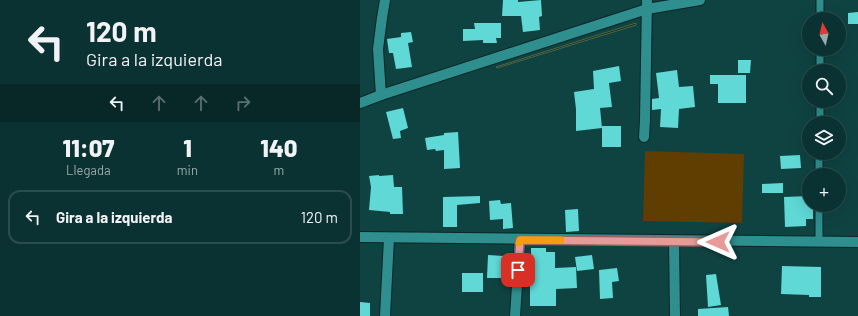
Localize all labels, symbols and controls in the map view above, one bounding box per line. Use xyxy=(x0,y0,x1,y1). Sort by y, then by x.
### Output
north arrow xyxy=(802,12,846,56)
map controls xyxy=(802,12,846,212)
text: 120 m xyxy=(86,14,157,48)
icon: left xyxy=(20,16,72,68)
text: Gira a la izquierda xyxy=(86,48,223,70)
button: search xyxy=(802,64,846,108)
icon: left xyxy=(106,92,128,114)
icon: ahead xyxy=(148,92,170,114)
icon: ahead xyxy=(190,92,212,114)
icon: right xyxy=(232,92,254,114)
button: layers xyxy=(802,116,846,160)
text: 11:07 xyxy=(62,133,114,162)
text: 1 xyxy=(183,133,192,162)
text: 140 xyxy=(260,133,298,162)
text: Llegada xyxy=(66,162,111,178)
text: min xyxy=(177,162,198,178)
text: m xyxy=(274,162,284,178)
button: + xyxy=(802,168,846,212)
icon: left xyxy=(22,206,44,228)
text: Gira a la izquierda xyxy=(56,208,172,226)
text: 120 m xyxy=(301,208,338,226)
position arrow xyxy=(697,221,739,263)
pin xyxy=(501,253,535,287)
icon: arrive xyxy=(507,259,529,281)

